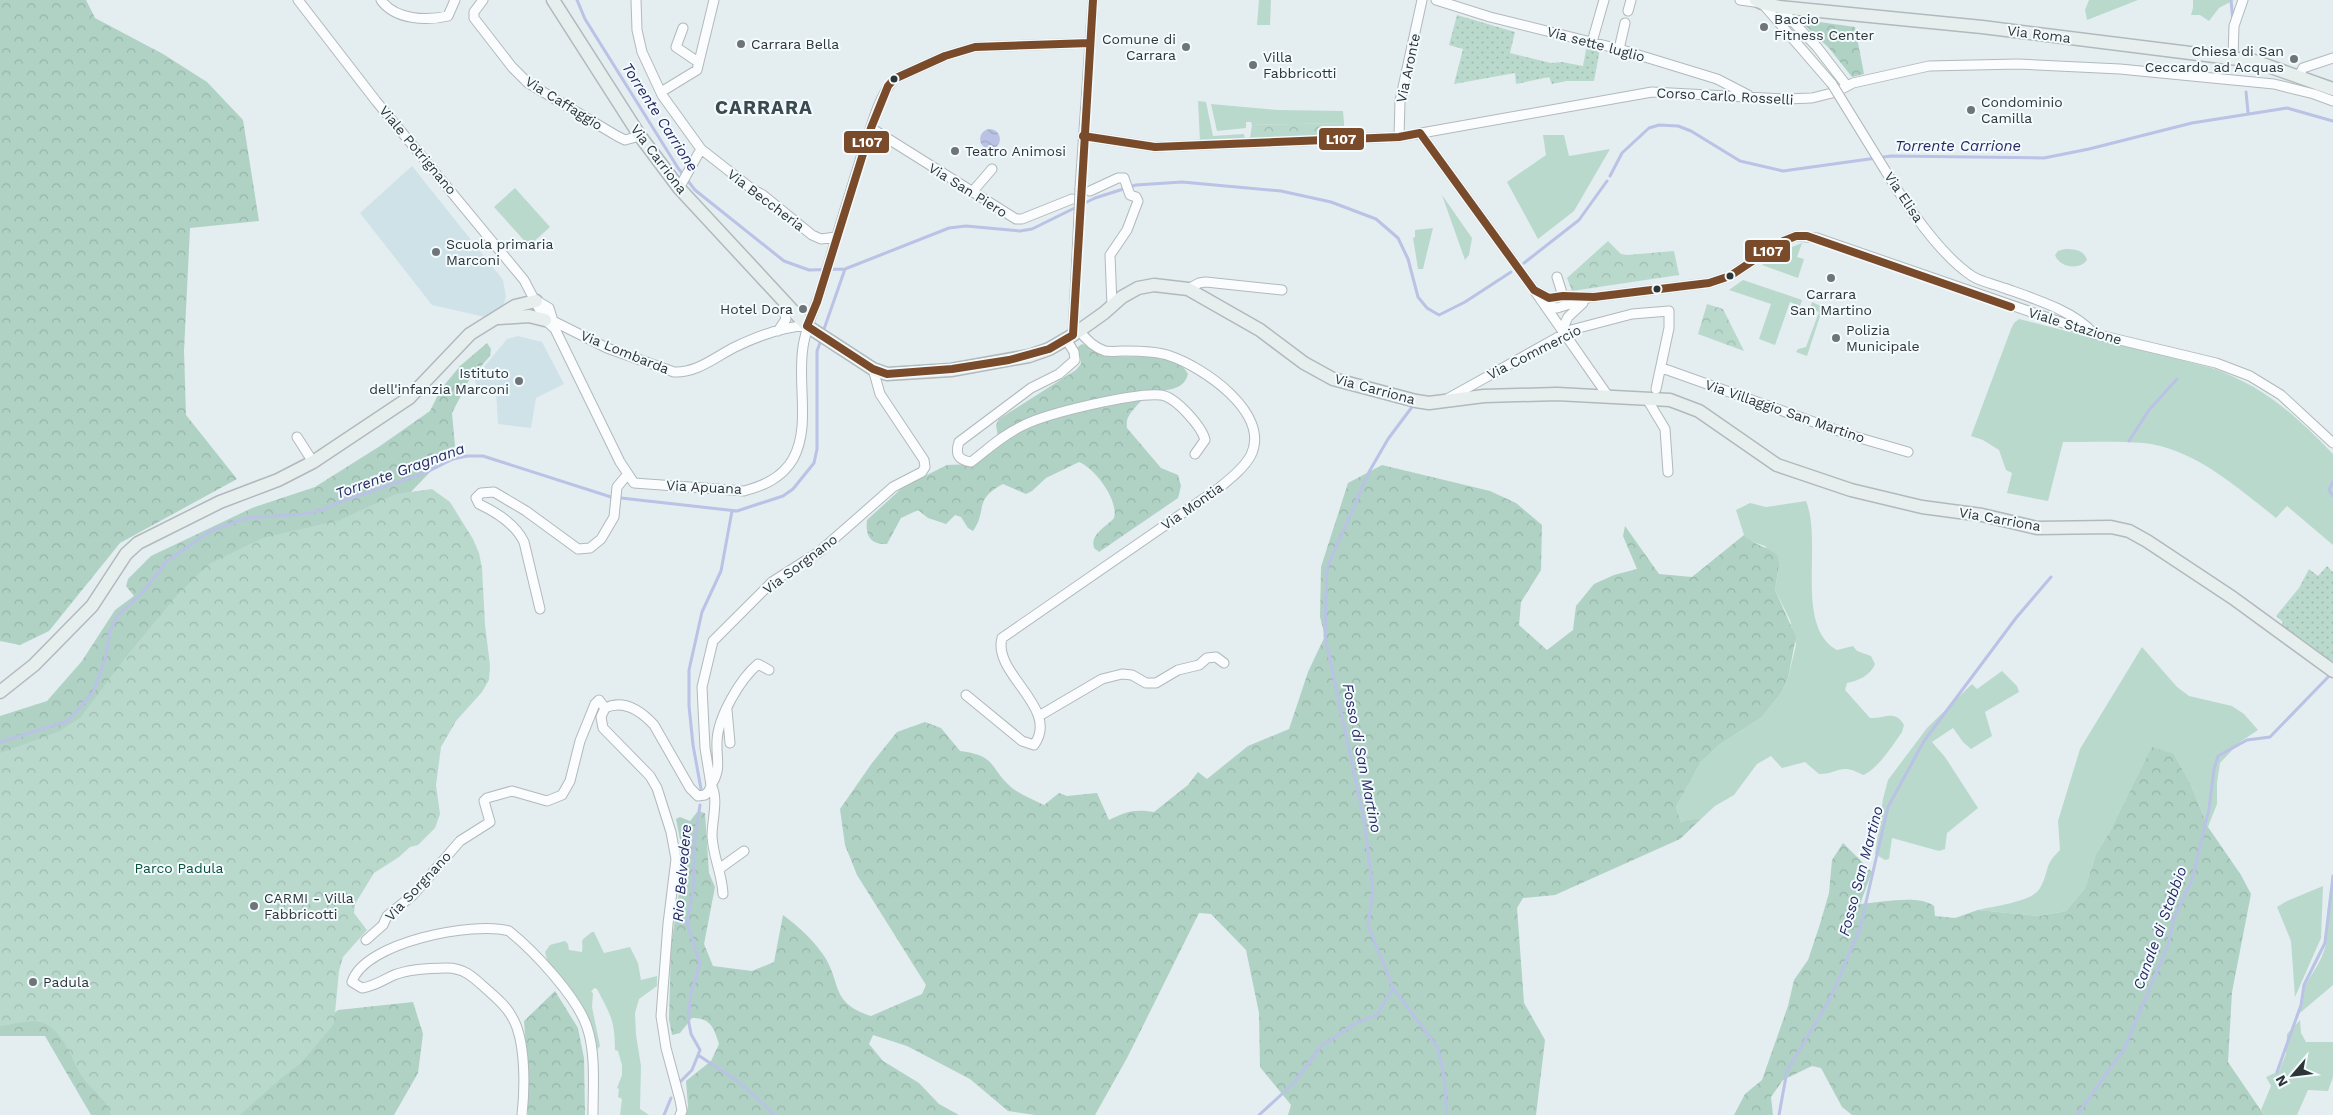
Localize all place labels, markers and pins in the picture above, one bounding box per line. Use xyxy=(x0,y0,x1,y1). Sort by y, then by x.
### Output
place label: Baccio Fitness Center xyxy=(1774,11,1875,43)
marker: Baccio Fitness Center xyxy=(1758,21,1770,33)
place label: Comune di Carrara xyxy=(1102,31,1176,63)
place label: Carrara Bella xyxy=(751,36,839,52)
marker: Carrara Bella xyxy=(735,38,747,50)
marker: Comune di Carrara xyxy=(1180,41,1192,53)
place label: Chiesa di San Ceccardo ad Acquas xyxy=(2145,43,2284,75)
place label: Villa Fabbricotti xyxy=(1263,49,1336,81)
marker: Chiesa di San Ceccardo ad Acquas xyxy=(2288,53,2300,65)
marker: Villa Fabbricotti xyxy=(1247,59,1259,71)
unlabelled marker xyxy=(889,74,899,84)
place label: Condominio Camilla xyxy=(1981,94,2063,126)
marker: Condominio Camilla xyxy=(1965,104,1977,116)
place label: Teatro Animosi xyxy=(965,143,1066,159)
marker: Teatro Animosi xyxy=(949,145,961,157)
place label: Scuola primaria Marconi xyxy=(446,236,553,268)
marker: Scuola primaria Marconi xyxy=(430,246,442,258)
unlabelled marker xyxy=(1725,271,1735,281)
marker: Carrara San Martino xyxy=(1825,272,1837,284)
unlabelled marker xyxy=(1652,284,1662,294)
place label: Carrara San Martino xyxy=(1790,286,1872,318)
place label: Hotel Dora xyxy=(720,301,793,317)
marker: Hotel Dora xyxy=(797,303,809,315)
place label: Polizia Municipale xyxy=(1846,322,1920,354)
marker: Polizia Municipale xyxy=(1830,332,1842,344)
place label: Istituto dell'infanzia Marconi xyxy=(369,365,509,397)
marker: Istituto dell'infanzia Marconi xyxy=(513,375,525,387)
place label: CARMI - Villa Fabbricotti xyxy=(264,890,354,922)
marker: CARMI - Villa Fabbricotti xyxy=(248,900,260,912)
place label: Padula xyxy=(43,974,89,990)
marker: Padula xyxy=(27,976,39,988)

